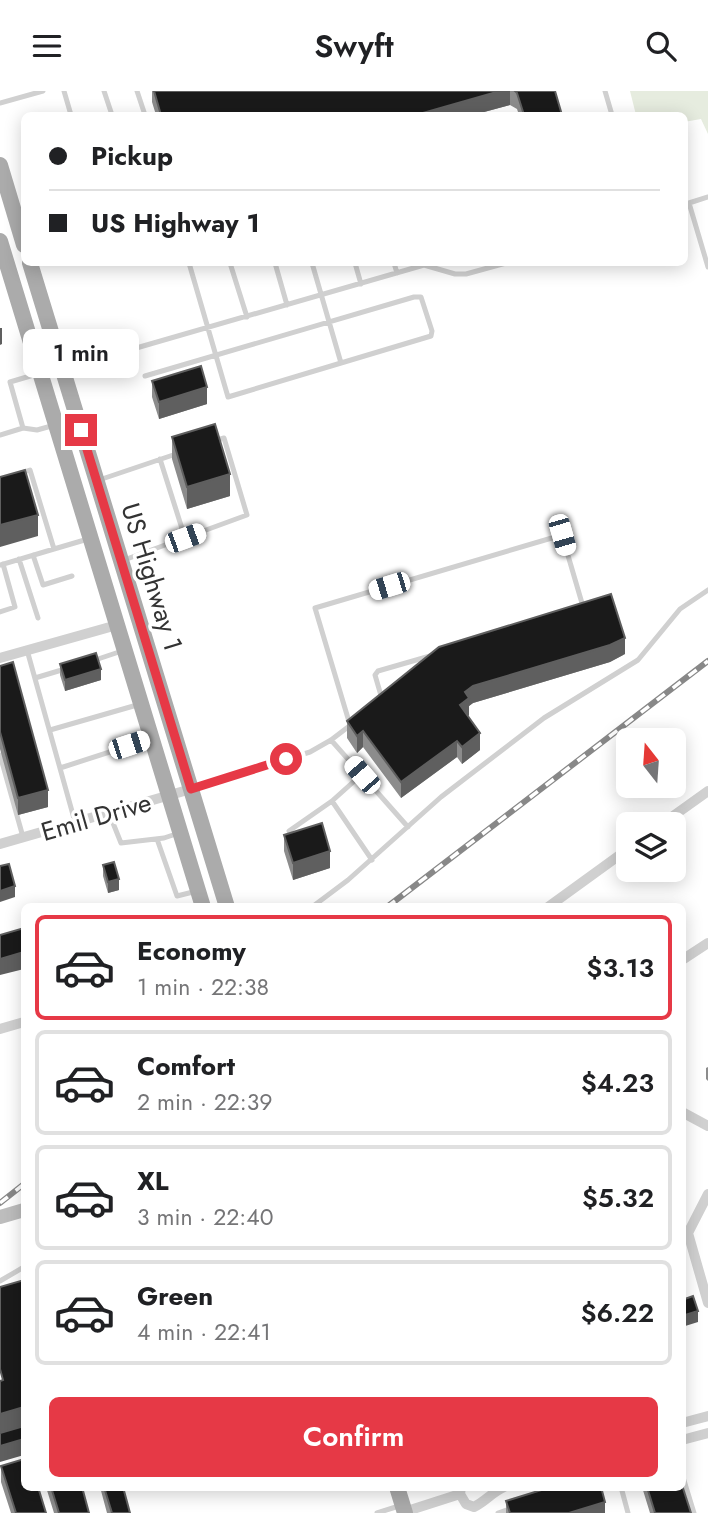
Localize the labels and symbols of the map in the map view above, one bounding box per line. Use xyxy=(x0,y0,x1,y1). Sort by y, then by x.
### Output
callout: 1 min xyxy=(23,329,139,377)
route end xyxy=(65,414,97,446)
street label: US Highway 1 xyxy=(111,498,193,656)
car xyxy=(547,512,578,558)
car xyxy=(162,521,209,555)
car xyxy=(366,570,413,602)
north arrow xyxy=(616,728,686,798)
car xyxy=(106,729,153,761)
route start xyxy=(270,743,302,775)
car xyxy=(341,752,384,798)
street label: Emil Drive xyxy=(36,783,156,851)

